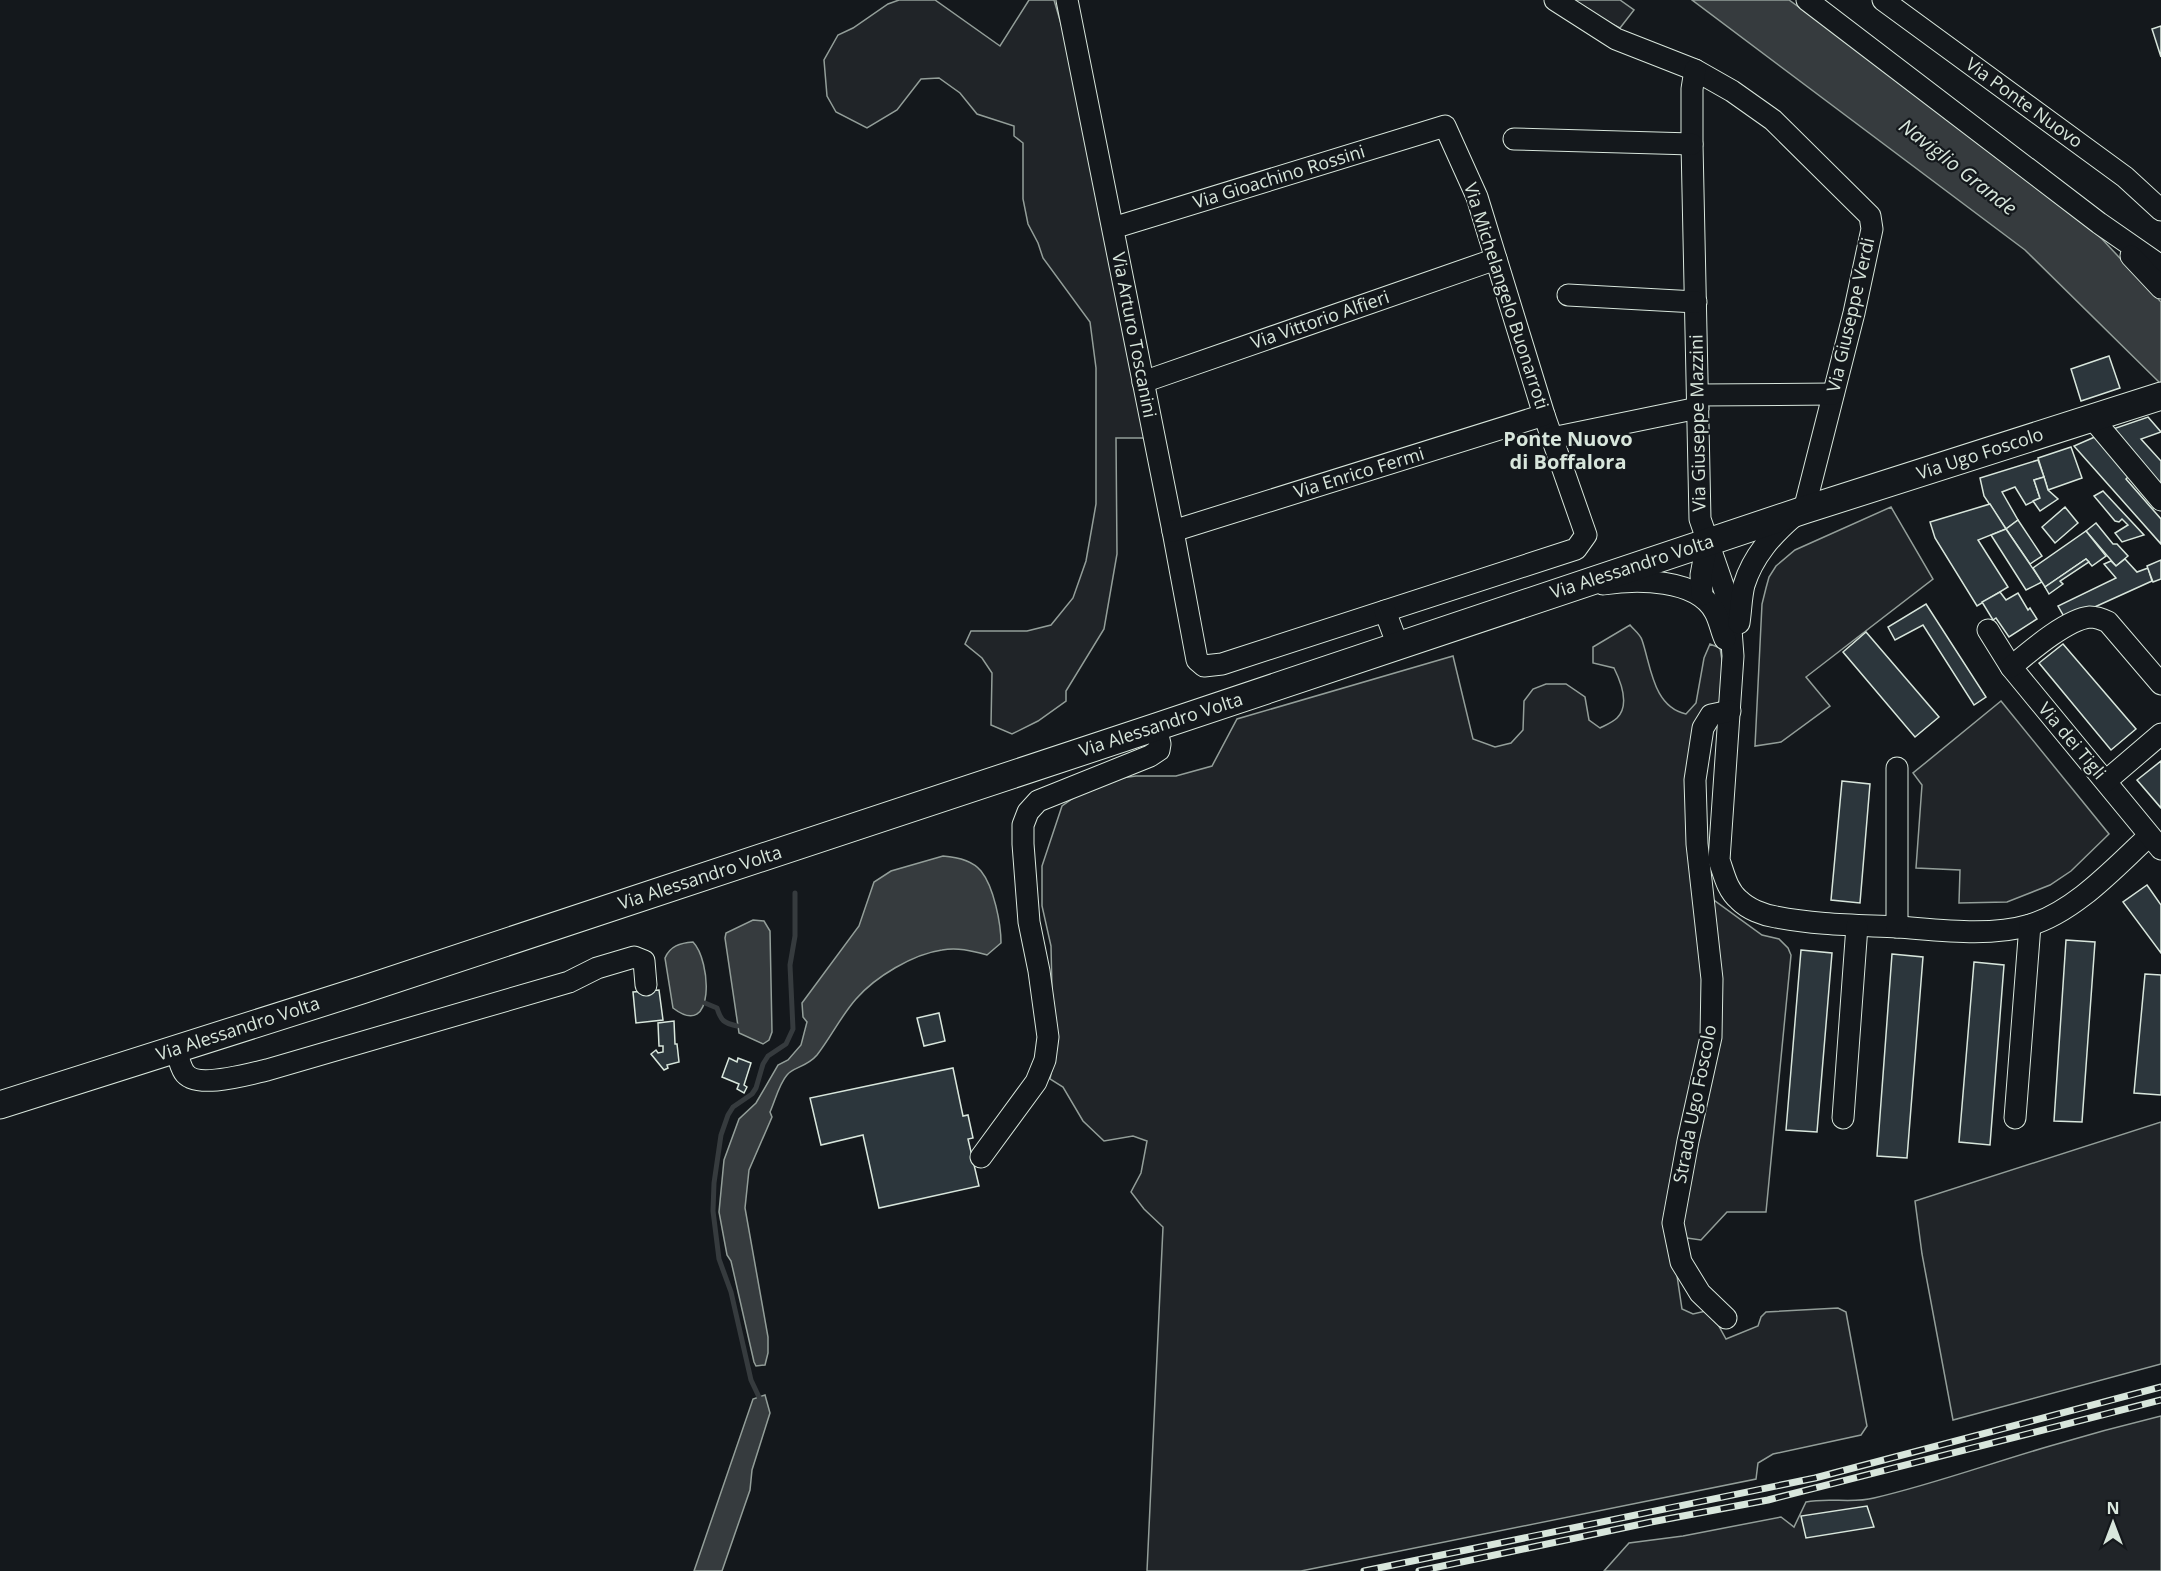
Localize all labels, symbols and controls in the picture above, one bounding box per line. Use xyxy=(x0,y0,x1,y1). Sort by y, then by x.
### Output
street label: Via Ponte Nuovo xyxy=(1961,52,2088,153)
water label: Naviglio Grande xyxy=(1894,112,2023,221)
street label: Via Gioachino Rossini xyxy=(1190,138,1368,214)
street label: Via Michelangelo Buonarroti xyxy=(1459,179,1555,412)
street label: Via Giuseppe Verdi xyxy=(1821,235,1879,394)
street label: Via Arturo Toscanini xyxy=(1107,250,1163,420)
street label: Via Vittorio Alfieri xyxy=(1247,284,1392,354)
street label: Via Giuseppe Mazzini xyxy=(1683,334,1711,512)
street label: Via Ugo Foscolo xyxy=(1913,421,2046,485)
district label: Ponte Nuovo di Boffalora xyxy=(1503,425,1633,475)
street label: Via Enrico Fermi xyxy=(1291,441,1427,503)
street label: Via Alessandro Volta xyxy=(1547,528,1717,604)
street label: Via Alessandro Volta xyxy=(1076,686,1246,762)
street label: Via dei Tigli xyxy=(2033,697,2112,784)
street label: Via Alessandro Volta xyxy=(615,839,785,915)
street label: Via Alessandro Volta xyxy=(153,990,323,1066)
street label: Strada Ugo Foscolo xyxy=(1667,1022,1721,1185)
north arrow xyxy=(2083,1493,2143,1553)
text: N xyxy=(2106,1497,2120,1519)

